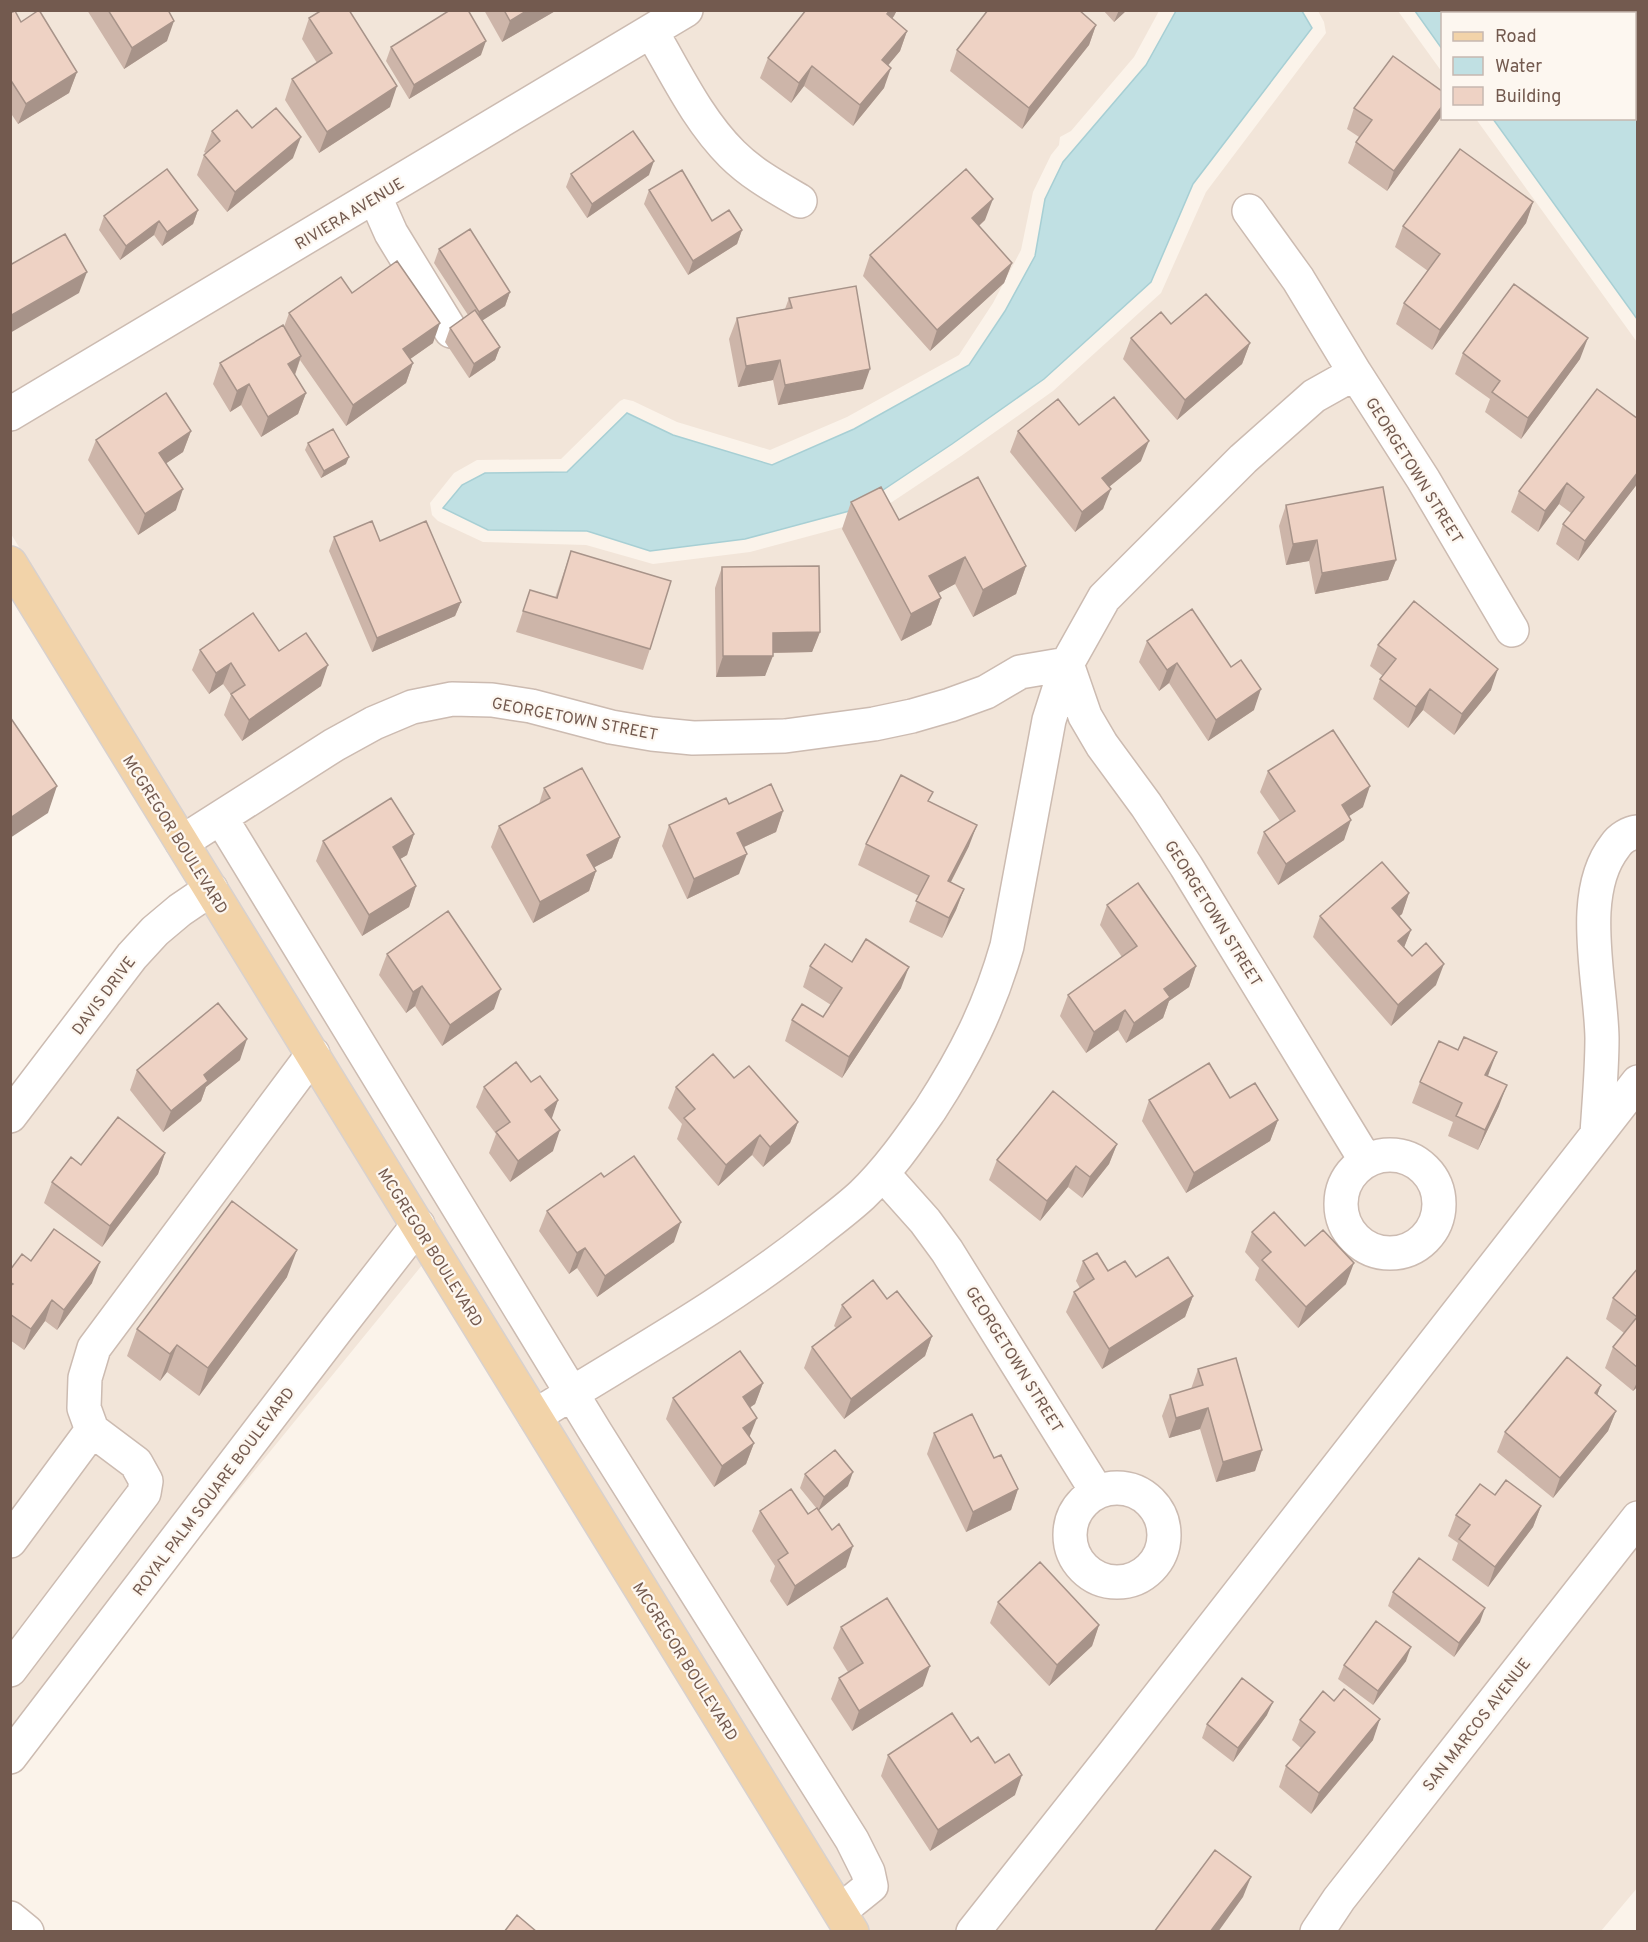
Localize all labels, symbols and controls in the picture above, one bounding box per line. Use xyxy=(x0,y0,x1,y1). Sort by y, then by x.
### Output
legend xyxy=(1441,12,1636,120)
text: Road xyxy=(1495,26,1537,49)
text: Water xyxy=(1495,56,1542,79)
text: Building xyxy=(1495,86,1561,109)
street label: RIVIERA AVENUE xyxy=(292,174,408,255)
street label: GEORGETOWN STREET xyxy=(1360,394,1466,548)
street label: GEORGETOWN STREET xyxy=(490,694,659,746)
street label: MCGREGOR BOULEVARD xyxy=(117,752,231,918)
street label: GEORGETOWN STREET xyxy=(1159,837,1265,991)
street label: DAVIS DRIVE xyxy=(68,953,141,1040)
street label: MCGREGOR BOULEVARD xyxy=(372,1165,486,1331)
street label: GEORGETOWN STREET xyxy=(960,1283,1066,1437)
street label: ROYAL PALM SQUARE BOULEVARD xyxy=(129,1384,300,1601)
street label: MCGREGOR BOULEVARD xyxy=(627,1579,741,1745)
street label: SAN MARCOS AVENUE xyxy=(1419,1655,1536,1796)

